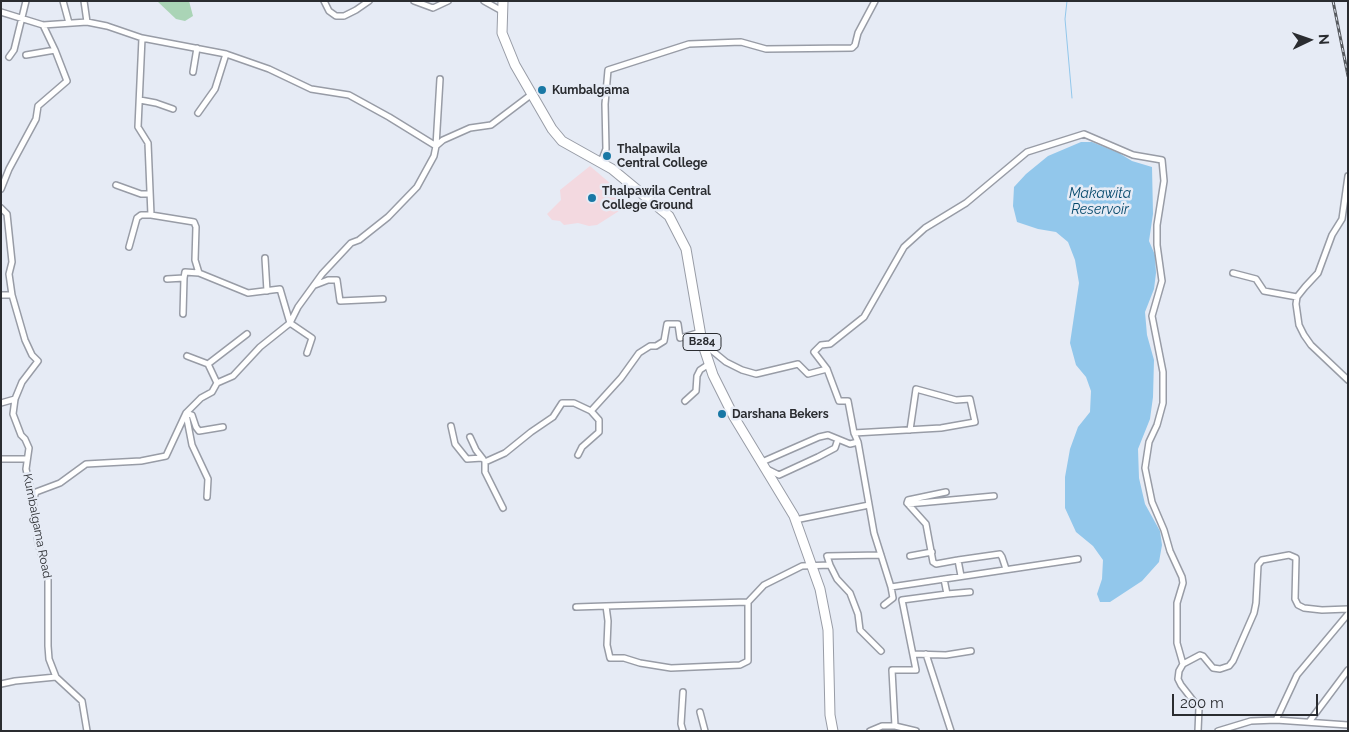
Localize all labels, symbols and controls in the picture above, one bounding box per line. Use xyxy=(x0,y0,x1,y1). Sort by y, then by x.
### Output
north arrow xyxy=(1284,15,1334,65)
text: N xyxy=(1316,33,1332,45)
place label: Kumbalgama xyxy=(552,83,629,97)
marker: Kumbalgama xyxy=(536,84,548,96)
place label: Thalpawila Central College xyxy=(617,142,707,170)
marker: Thalpawila Central College xyxy=(601,150,613,162)
place label: Thalpawila Central College Ground xyxy=(602,184,711,212)
water label: Makawita Reservoir xyxy=(1069,186,1131,218)
marker: Thalpawila Central College Ground xyxy=(586,192,598,204)
road number: B284 xyxy=(683,334,721,351)
place label: Darshana Bekers xyxy=(732,407,829,421)
marker: Darshana Bekers xyxy=(716,408,728,420)
street label: Kumbalgama Road xyxy=(20,472,54,580)
scale bar xyxy=(1174,684,1320,716)
text: 200 m xyxy=(1180,694,1224,712)

